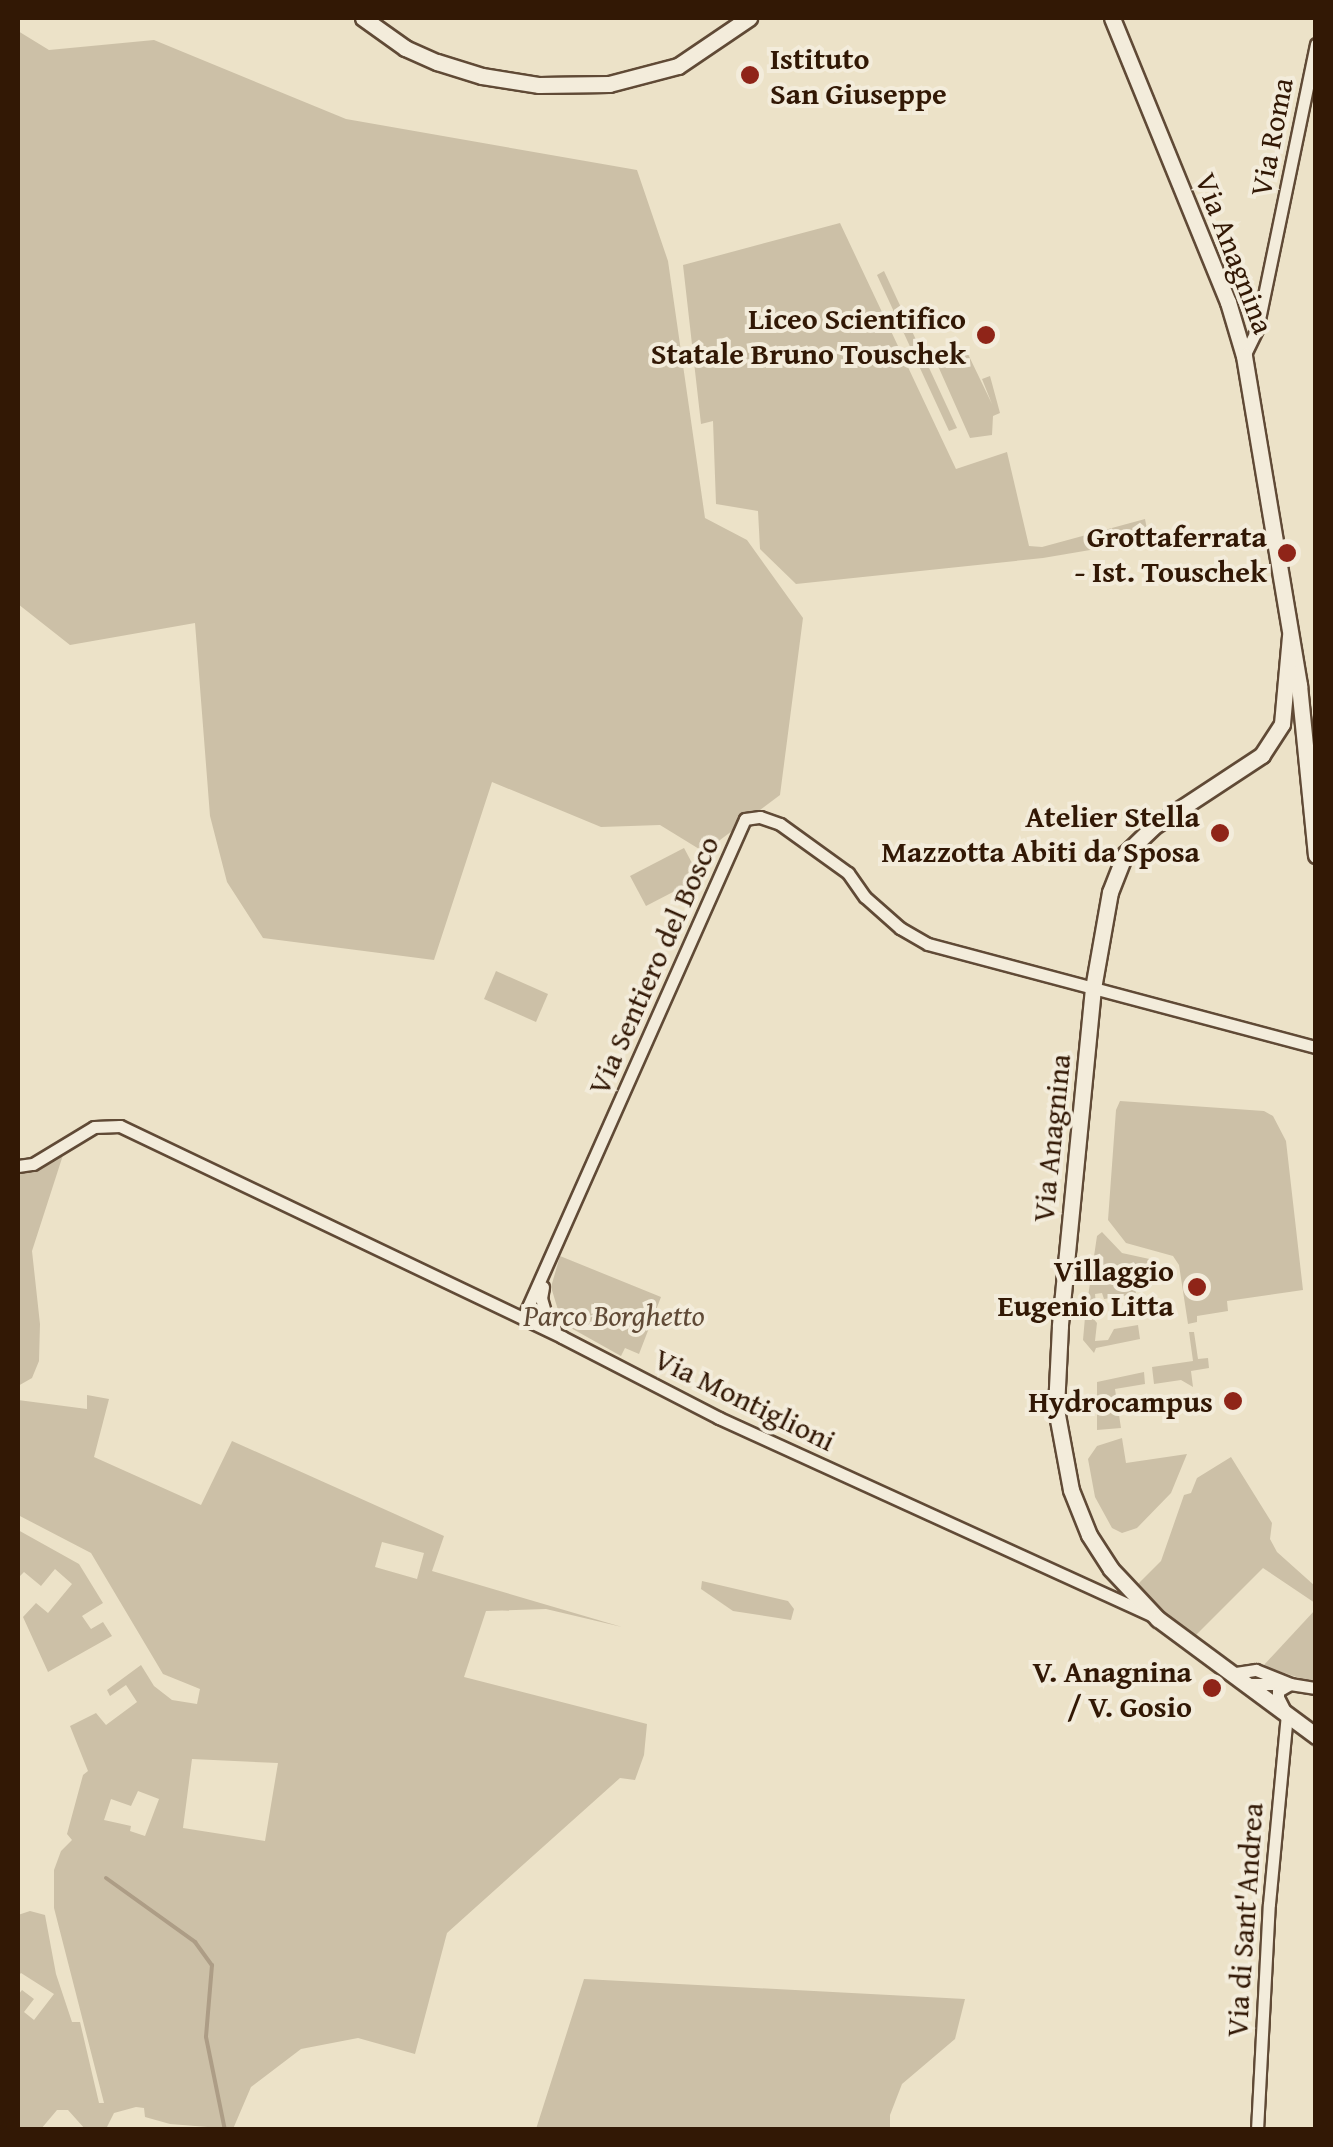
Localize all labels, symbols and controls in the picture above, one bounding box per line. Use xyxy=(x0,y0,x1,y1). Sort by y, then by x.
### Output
place label: Istituto San Giuseppe xyxy=(770,40,947,110)
marker: Istituto San Giuseppe xyxy=(739,64,761,86)
street label: Via Roma xyxy=(1242,75,1300,199)
street label: Via Anagnina xyxy=(1188,168,1282,338)
place label: Liceo Scientifico Statale Bruno Touschek xyxy=(651,300,966,370)
marker: Liceo Scientifico Statale Bruno Touschek xyxy=(975,324,997,346)
place label: Grottaferrata - Ist. Touschek xyxy=(1075,518,1267,588)
marker: Grottaferrata - Ist. Touschek xyxy=(1276,542,1298,564)
place label: Atelier Stella Mazzotta Abiti da Sposa xyxy=(881,798,1200,868)
marker: Atelier Stella Mazzotta Abiti da Sposa xyxy=(1209,822,1231,844)
street label: Via Sentiero del Bosco xyxy=(580,830,726,1100)
street label: Via Anagnina xyxy=(1024,1052,1078,1224)
place label: Villaggio Eugenio Litta xyxy=(998,1252,1174,1322)
marker: Villaggio Eugenio Litta xyxy=(1184,1274,1210,1300)
park label: Parco Borghetto xyxy=(523,1297,705,1333)
street label: Via Montiglioni xyxy=(649,1340,841,1458)
place label: Hydrocampus xyxy=(1028,1383,1213,1419)
marker: Hydrocampus xyxy=(1222,1390,1244,1412)
place label: V. Anagnina / V. Gosio xyxy=(1032,1653,1192,1724)
marker: V. Anagnina / V. Gosio xyxy=(1201,1677,1223,1699)
street label: Via di Sant'Andrea xyxy=(1218,1801,1270,2039)

